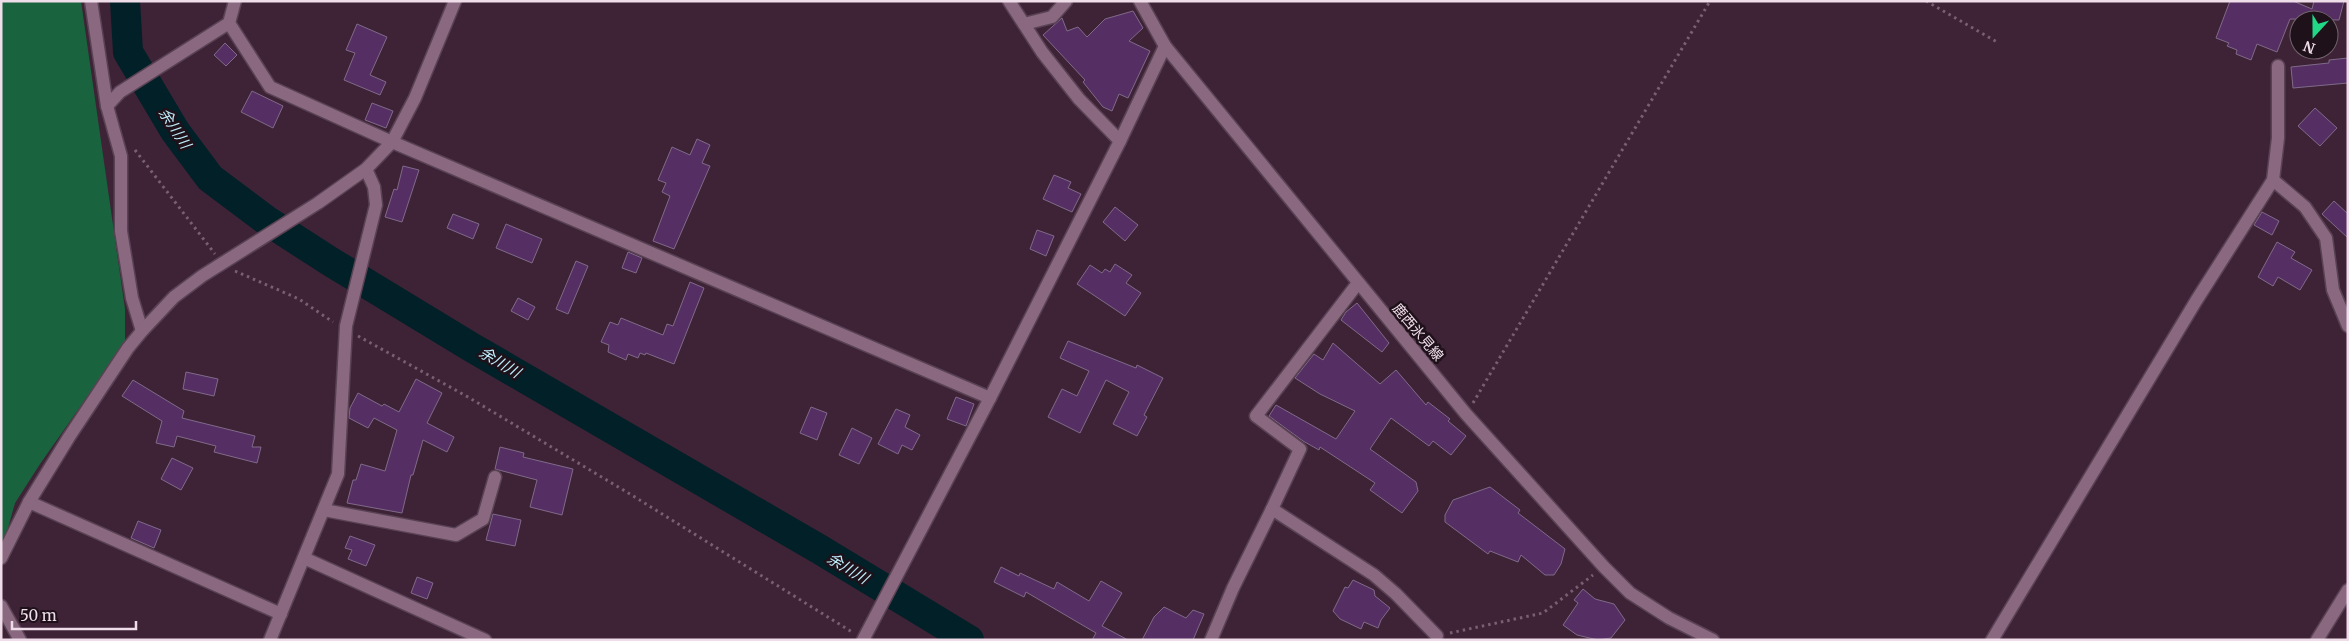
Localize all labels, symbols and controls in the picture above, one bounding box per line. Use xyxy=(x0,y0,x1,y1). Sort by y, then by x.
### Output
north arrow xyxy=(2289,10,2339,60)
text: N xyxy=(2301,37,2318,58)
water label: 余川川 xyxy=(155,104,196,154)
street label: 鹿西氷見線 xyxy=(1389,299,1447,365)
water label: 余川川 xyxy=(476,342,526,383)
water label: 余川川 xyxy=(824,548,874,589)
scale bar xyxy=(12,598,136,630)
text: 50 m xyxy=(20,606,57,625)

